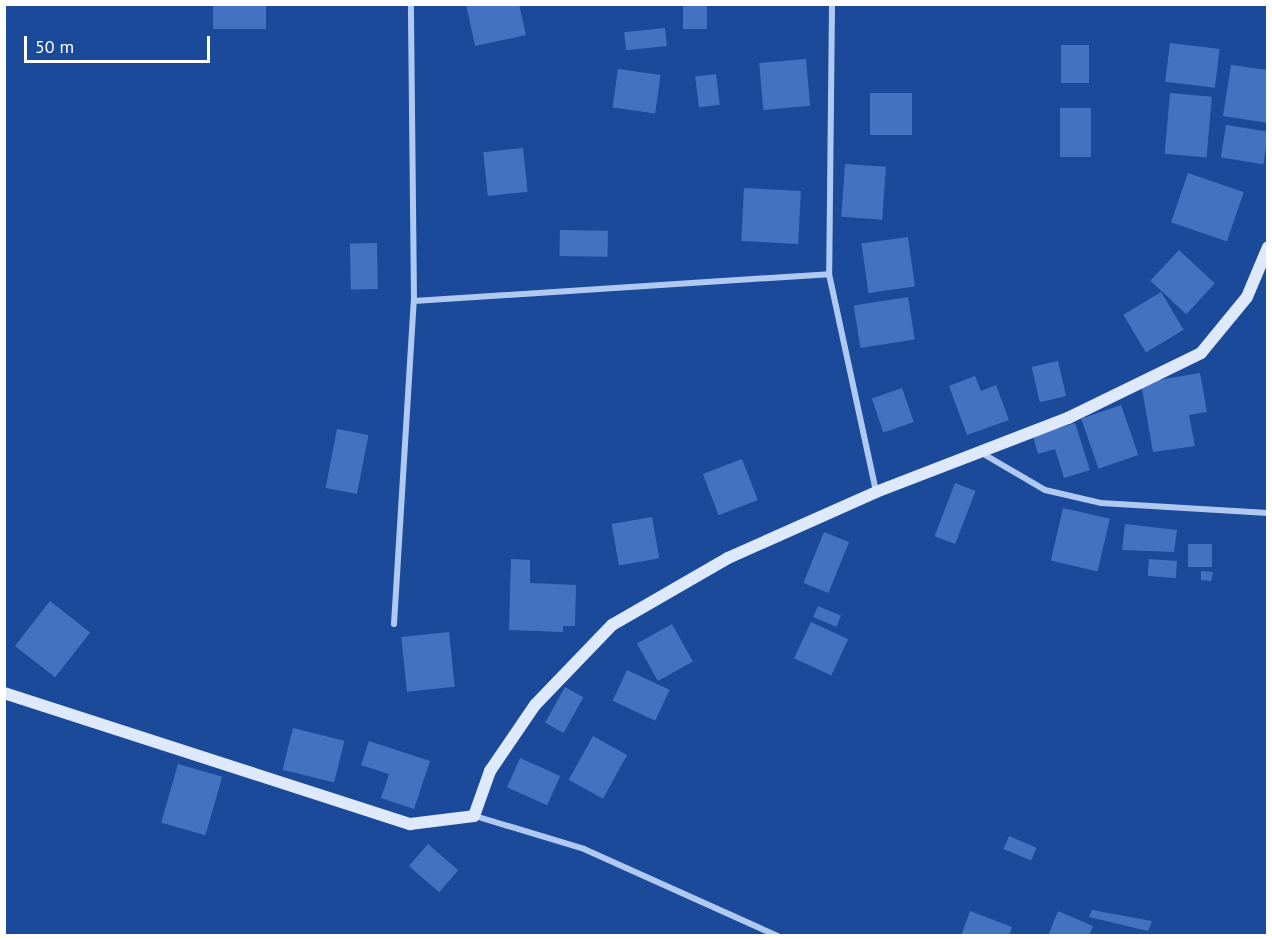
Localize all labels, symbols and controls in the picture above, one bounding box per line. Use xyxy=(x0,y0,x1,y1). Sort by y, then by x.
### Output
scale bar xyxy=(27,24,213,62)
text: 50 m xyxy=(35,35,74,58)

